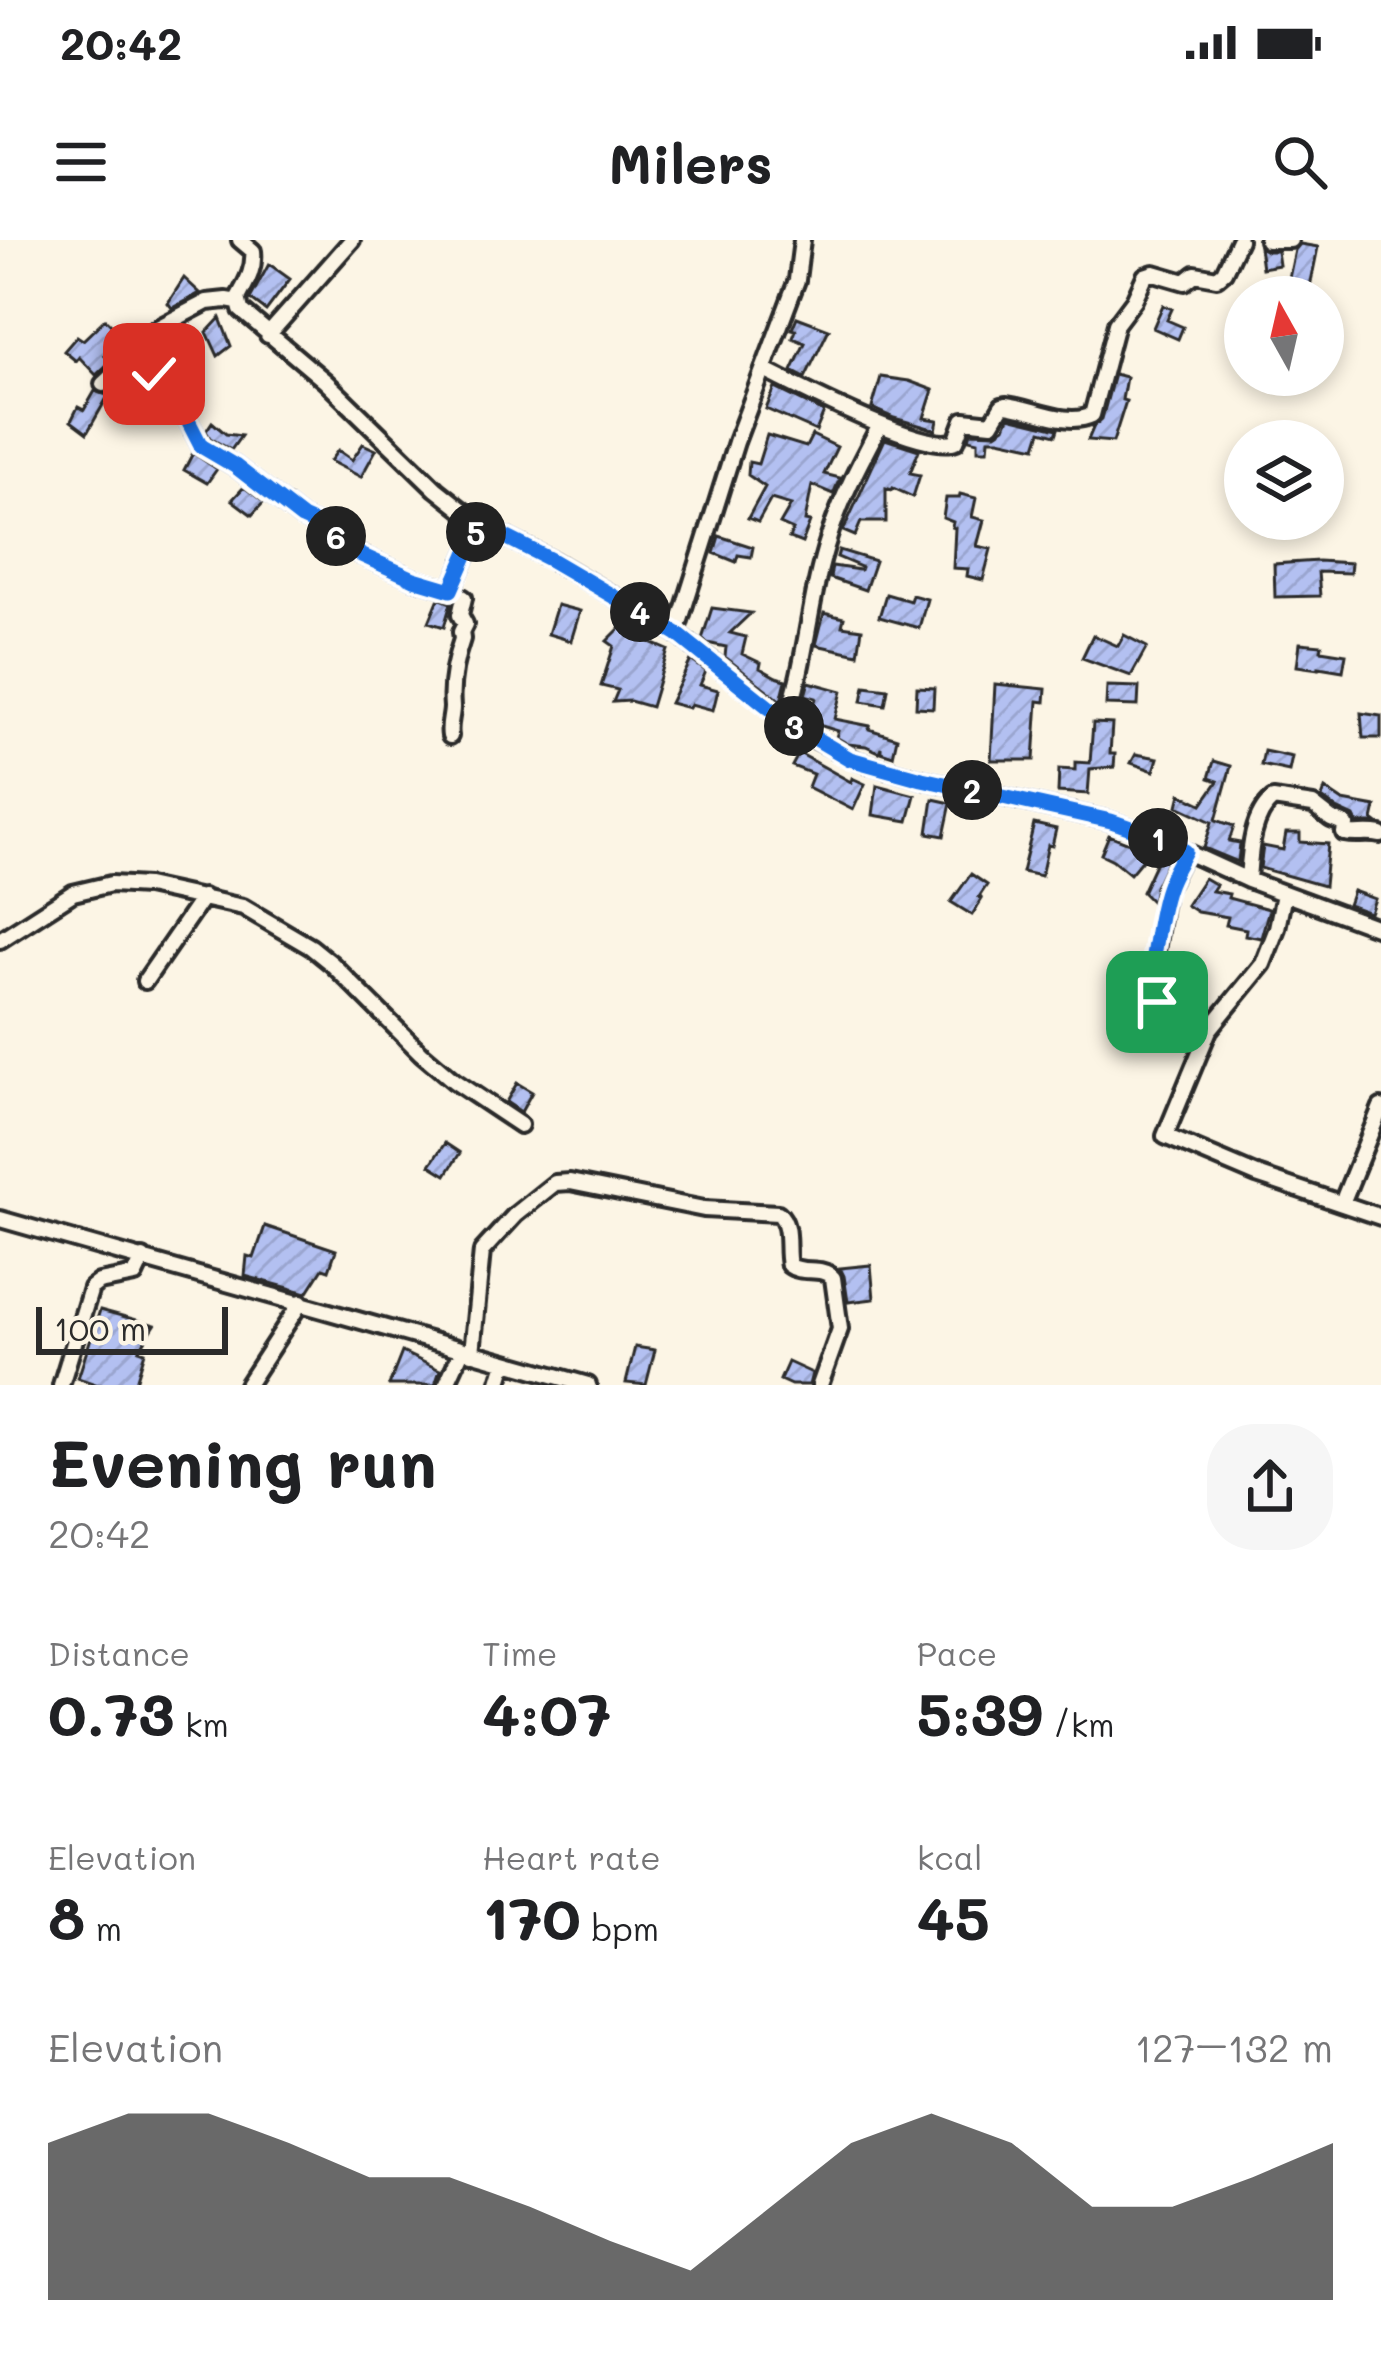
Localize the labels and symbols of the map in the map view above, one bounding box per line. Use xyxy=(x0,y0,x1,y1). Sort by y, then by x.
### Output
north arrow xyxy=(1224,276,1344,396)
pin xyxy=(103,323,205,425)
pin: 5 xyxy=(446,502,506,562)
pin: 6 xyxy=(306,506,366,566)
pin: 4 xyxy=(610,582,670,642)
pin: 3 xyxy=(764,696,824,756)
pin: 2 xyxy=(942,760,1002,820)
pin: 1 xyxy=(1128,808,1188,868)
pin xyxy=(1106,951,1208,1053)
scale bar xyxy=(36,1301,228,1354)

